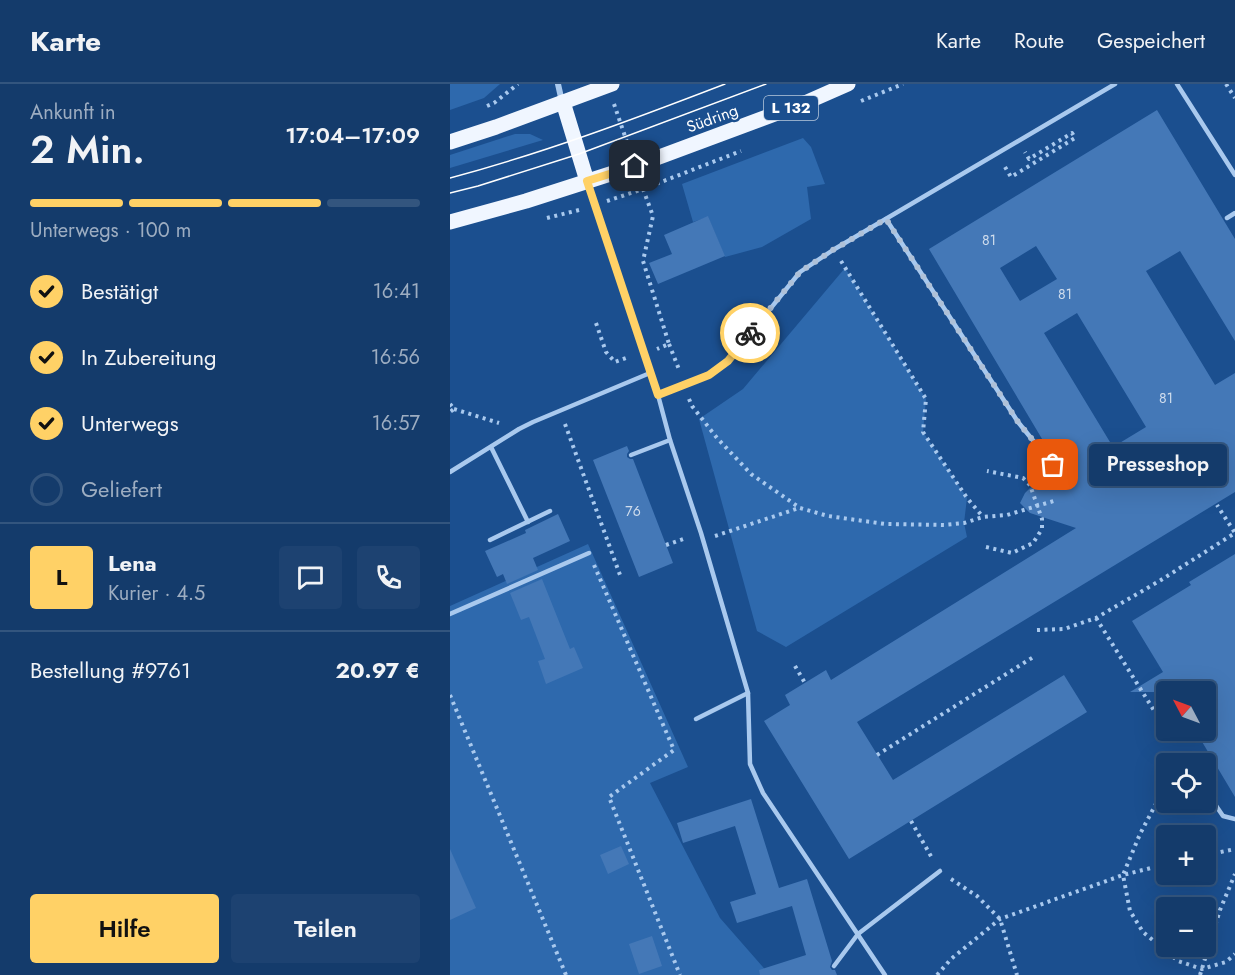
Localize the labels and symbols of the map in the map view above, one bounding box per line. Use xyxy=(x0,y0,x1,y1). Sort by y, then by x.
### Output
road number: L 132 xyxy=(764,96,818,120)
street label: Südring xyxy=(683,99,741,138)
pin xyxy=(609,140,660,191)
house number: 81 xyxy=(982,230,996,250)
house number: 81 xyxy=(1058,284,1072,304)
courier xyxy=(720,303,780,363)
house number: 81 xyxy=(1159,388,1173,408)
pin xyxy=(1027,439,1078,490)
callout: Presseshop xyxy=(1089,444,1227,486)
house number: 76 xyxy=(625,501,641,521)
north arrow xyxy=(1156,681,1216,741)

